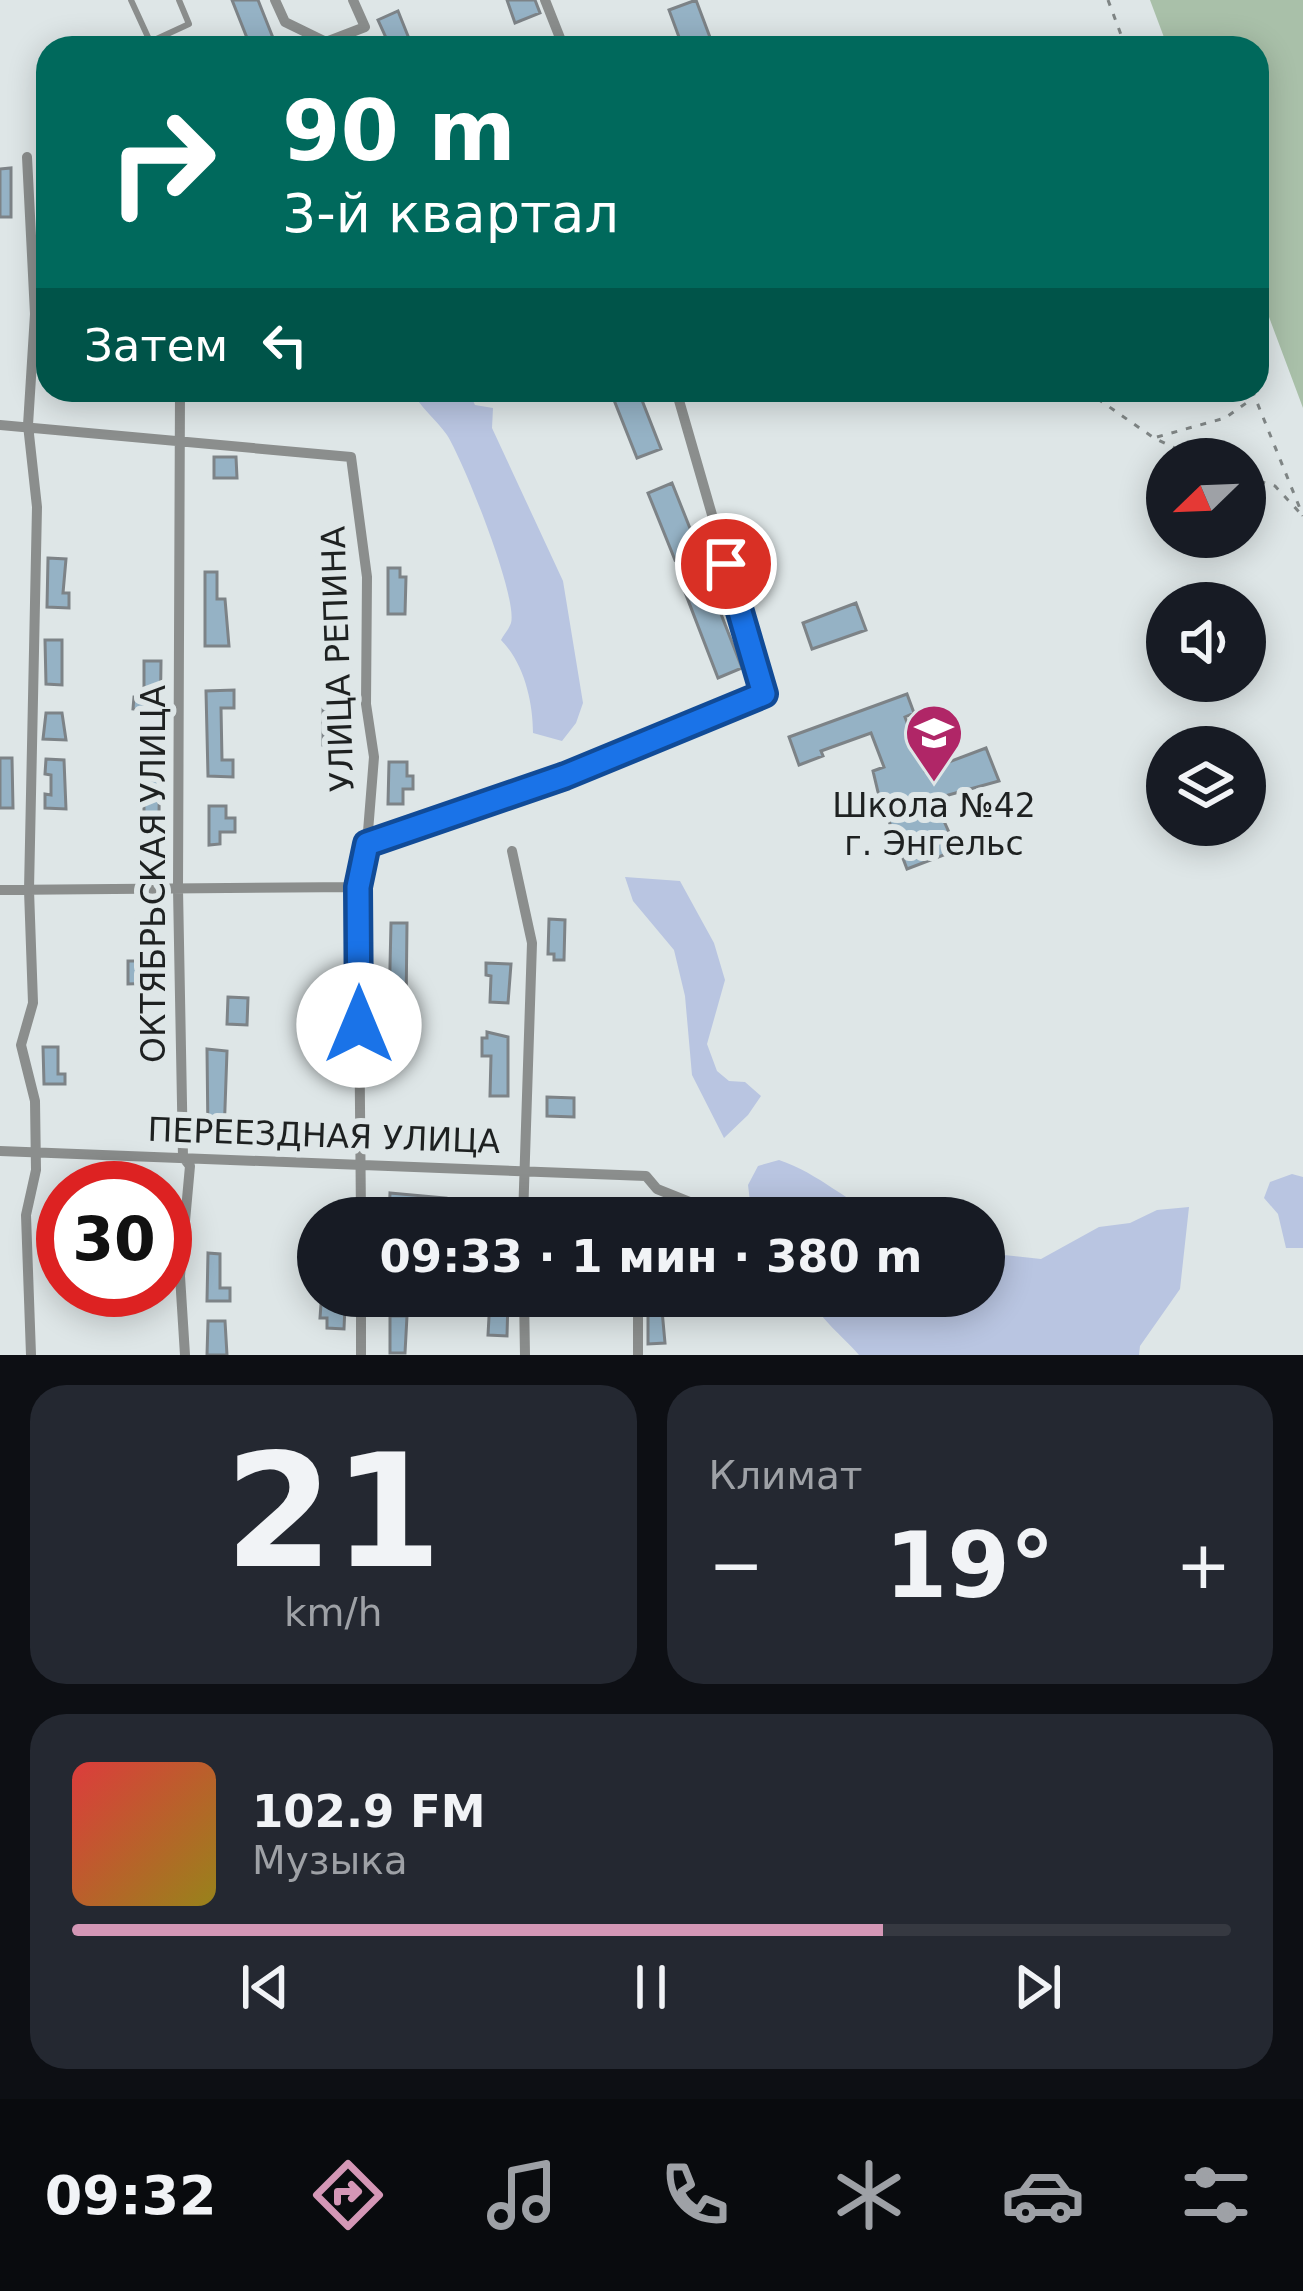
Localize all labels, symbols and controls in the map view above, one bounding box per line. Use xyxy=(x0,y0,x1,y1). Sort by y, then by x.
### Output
text: 90 m xyxy=(282,82,516,180)
icon: right xyxy=(84,84,240,240)
text: 3-й квартал xyxy=(282,182,619,245)
icon: left xyxy=(252,312,318,378)
text: Затем xyxy=(84,319,228,372)
north arrow xyxy=(1146,438,1266,558)
map controls xyxy=(1146,438,1266,846)
pin xyxy=(675,513,777,615)
street label: УЛИЦА РЕПИНА xyxy=(313,525,362,793)
icon: arrive xyxy=(693,531,759,597)
button: sound xyxy=(1146,582,1266,702)
street label: ОКТЯБРЬСКАЯ УЛИЦА xyxy=(134,685,173,1063)
school or university icon: Школа №42 г. Энгельс xyxy=(903,702,965,784)
button: layers xyxy=(1146,726,1266,846)
place label: Школа №42 г. Энгельс xyxy=(832,786,1036,863)
position arrow xyxy=(296,962,422,1088)
street label: ПЕРЕЕЗДНАЯ УЛИЦА xyxy=(147,1110,501,1161)
speed limit sign: 30 xyxy=(36,1161,192,1317)
text: 09:33 · 1 мин · 380 m xyxy=(380,1230,922,1283)
text: 21 xyxy=(225,1421,442,1603)
text: Климат xyxy=(709,1453,863,1498)
text: 19° xyxy=(885,1513,1055,1618)
text: − xyxy=(709,1527,764,1604)
text: + xyxy=(1176,1527,1231,1604)
text: km/h xyxy=(284,1590,382,1635)
text: 102.9 FM xyxy=(252,1785,486,1838)
text: Музыка xyxy=(252,1838,408,1883)
icon: previous xyxy=(232,1954,298,2020)
icon: pause xyxy=(618,1954,684,2020)
icon: next xyxy=(1005,1954,1071,2020)
icon: directions xyxy=(306,2153,390,2237)
icon: music xyxy=(480,2153,564,2237)
icon: phone xyxy=(653,2153,737,2237)
icon: climate xyxy=(827,2153,911,2237)
icon: car xyxy=(1001,2153,1085,2237)
icon: filters xyxy=(1174,2153,1258,2237)
text: 09:32 xyxy=(45,2164,217,2227)

